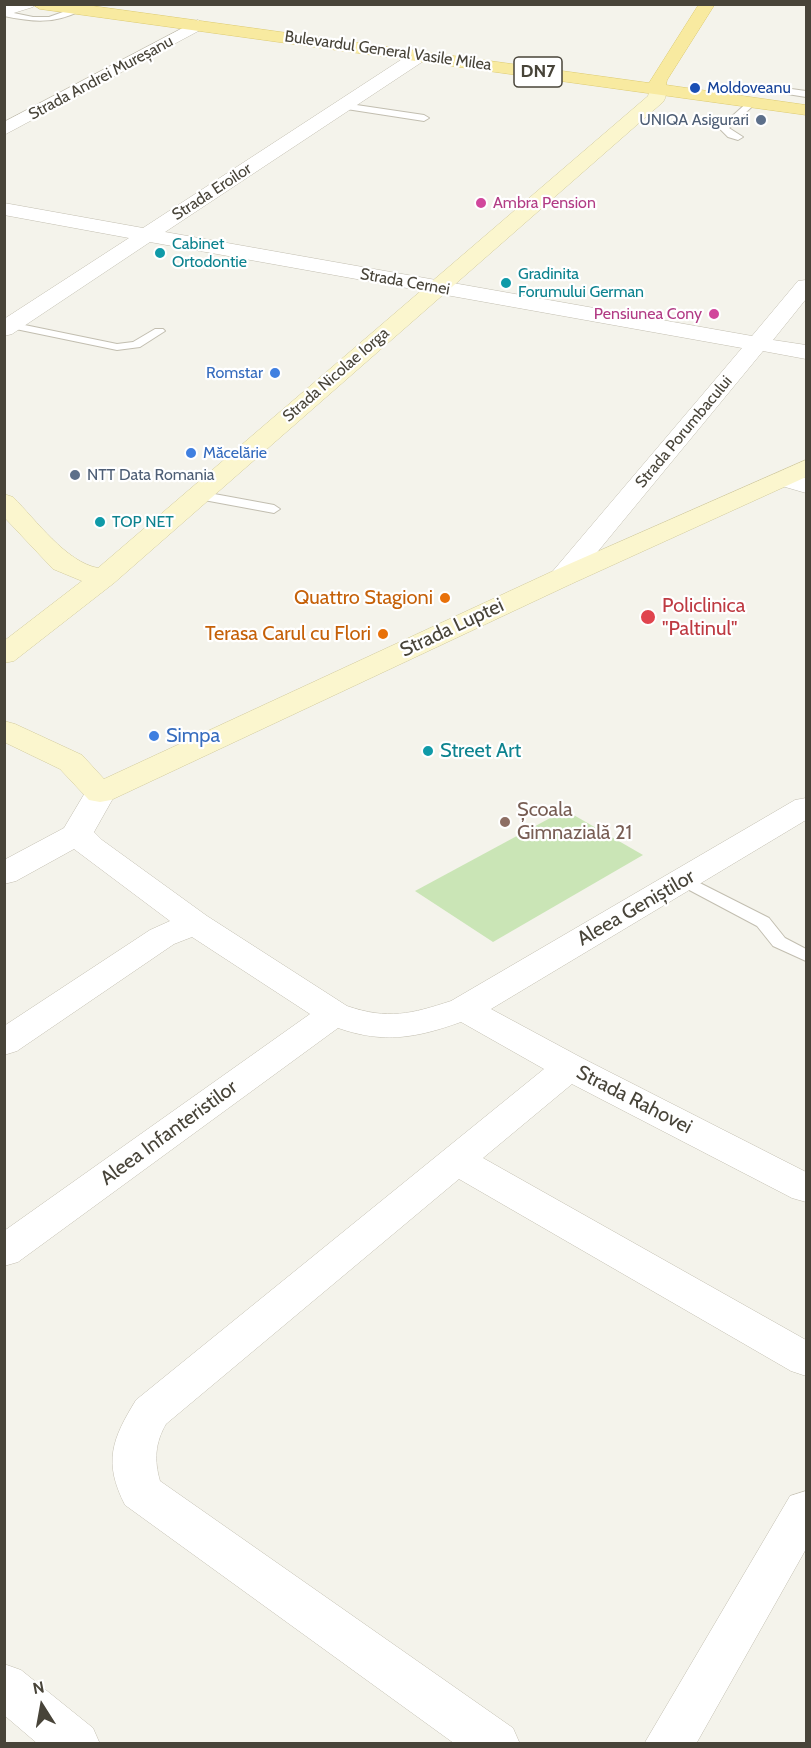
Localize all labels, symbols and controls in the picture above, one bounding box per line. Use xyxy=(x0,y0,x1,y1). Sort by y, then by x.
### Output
street label: Bulevardul General Vasile Milea xyxy=(283,27,493,75)
street label: Strada Andrei Mureșanu xyxy=(25,32,177,124)
road number: DN7 xyxy=(514,57,562,87)
place label: Moldoveanu xyxy=(707,78,791,98)
marker: Moldoveanu xyxy=(688,81,702,95)
place label: UNIQA Asigurari xyxy=(639,110,749,130)
marker: UNIQA Asigurari xyxy=(754,113,768,127)
street label: Strada Eroilor xyxy=(169,159,255,225)
place label: Ambra Pension xyxy=(493,193,596,213)
marker: Ambra Pension xyxy=(474,196,488,210)
place label: Cabinet Ortodontie xyxy=(172,234,247,272)
marker: Cabinet Ortodontie xyxy=(153,246,167,260)
place label: Gradinita Forumului German xyxy=(518,264,644,302)
street label: Strada Cernei xyxy=(359,265,451,299)
marker: Gradinita Forumului German xyxy=(499,276,513,290)
place label: Pensiunea Cony xyxy=(594,304,702,324)
marker: Pensiunea Cony xyxy=(707,307,721,321)
street label: Strada Nicolae Iorga xyxy=(279,324,393,426)
place label: Romstar xyxy=(206,363,263,383)
marker: Romstar xyxy=(268,366,282,380)
street label: Strada Porumbacului xyxy=(632,372,736,492)
place label: Măcelărie xyxy=(203,443,267,463)
marker: Măcelărie xyxy=(184,446,198,460)
place label: NTT Data Romania xyxy=(87,465,214,485)
marker: NTT Data Romania xyxy=(68,468,82,482)
place label: TOP NET xyxy=(112,512,174,532)
marker: TOP NET xyxy=(93,515,107,529)
place label: Quattro Stagioni xyxy=(294,586,433,610)
marker: Quattro Stagioni xyxy=(438,591,452,605)
street label: Strada Luptei xyxy=(396,594,508,662)
place label: Policlinica "Paltinul" xyxy=(662,594,745,641)
marker: Policlinica "Paltinul" xyxy=(639,608,657,626)
place label: Terasa Carul cu Flori xyxy=(205,622,371,646)
marker: Terasa Carul cu Flori xyxy=(376,627,390,641)
place label: Simpa xyxy=(166,724,220,748)
marker: Simpa xyxy=(147,729,161,743)
place label: Street Art xyxy=(440,739,521,763)
marker: Street Art xyxy=(421,744,435,758)
place label: Școala Gimnazială 21 xyxy=(517,798,632,845)
marker: Școala Gimnazială 21 xyxy=(498,815,512,829)
street label: Aleea Geniștilor xyxy=(573,865,699,951)
street label: Strada Rahovei xyxy=(572,1061,696,1139)
street label: Aleea Infanteristilor xyxy=(96,1075,242,1191)
north arrow xyxy=(12,1676,72,1736)
text: N xyxy=(31,1677,46,1698)

